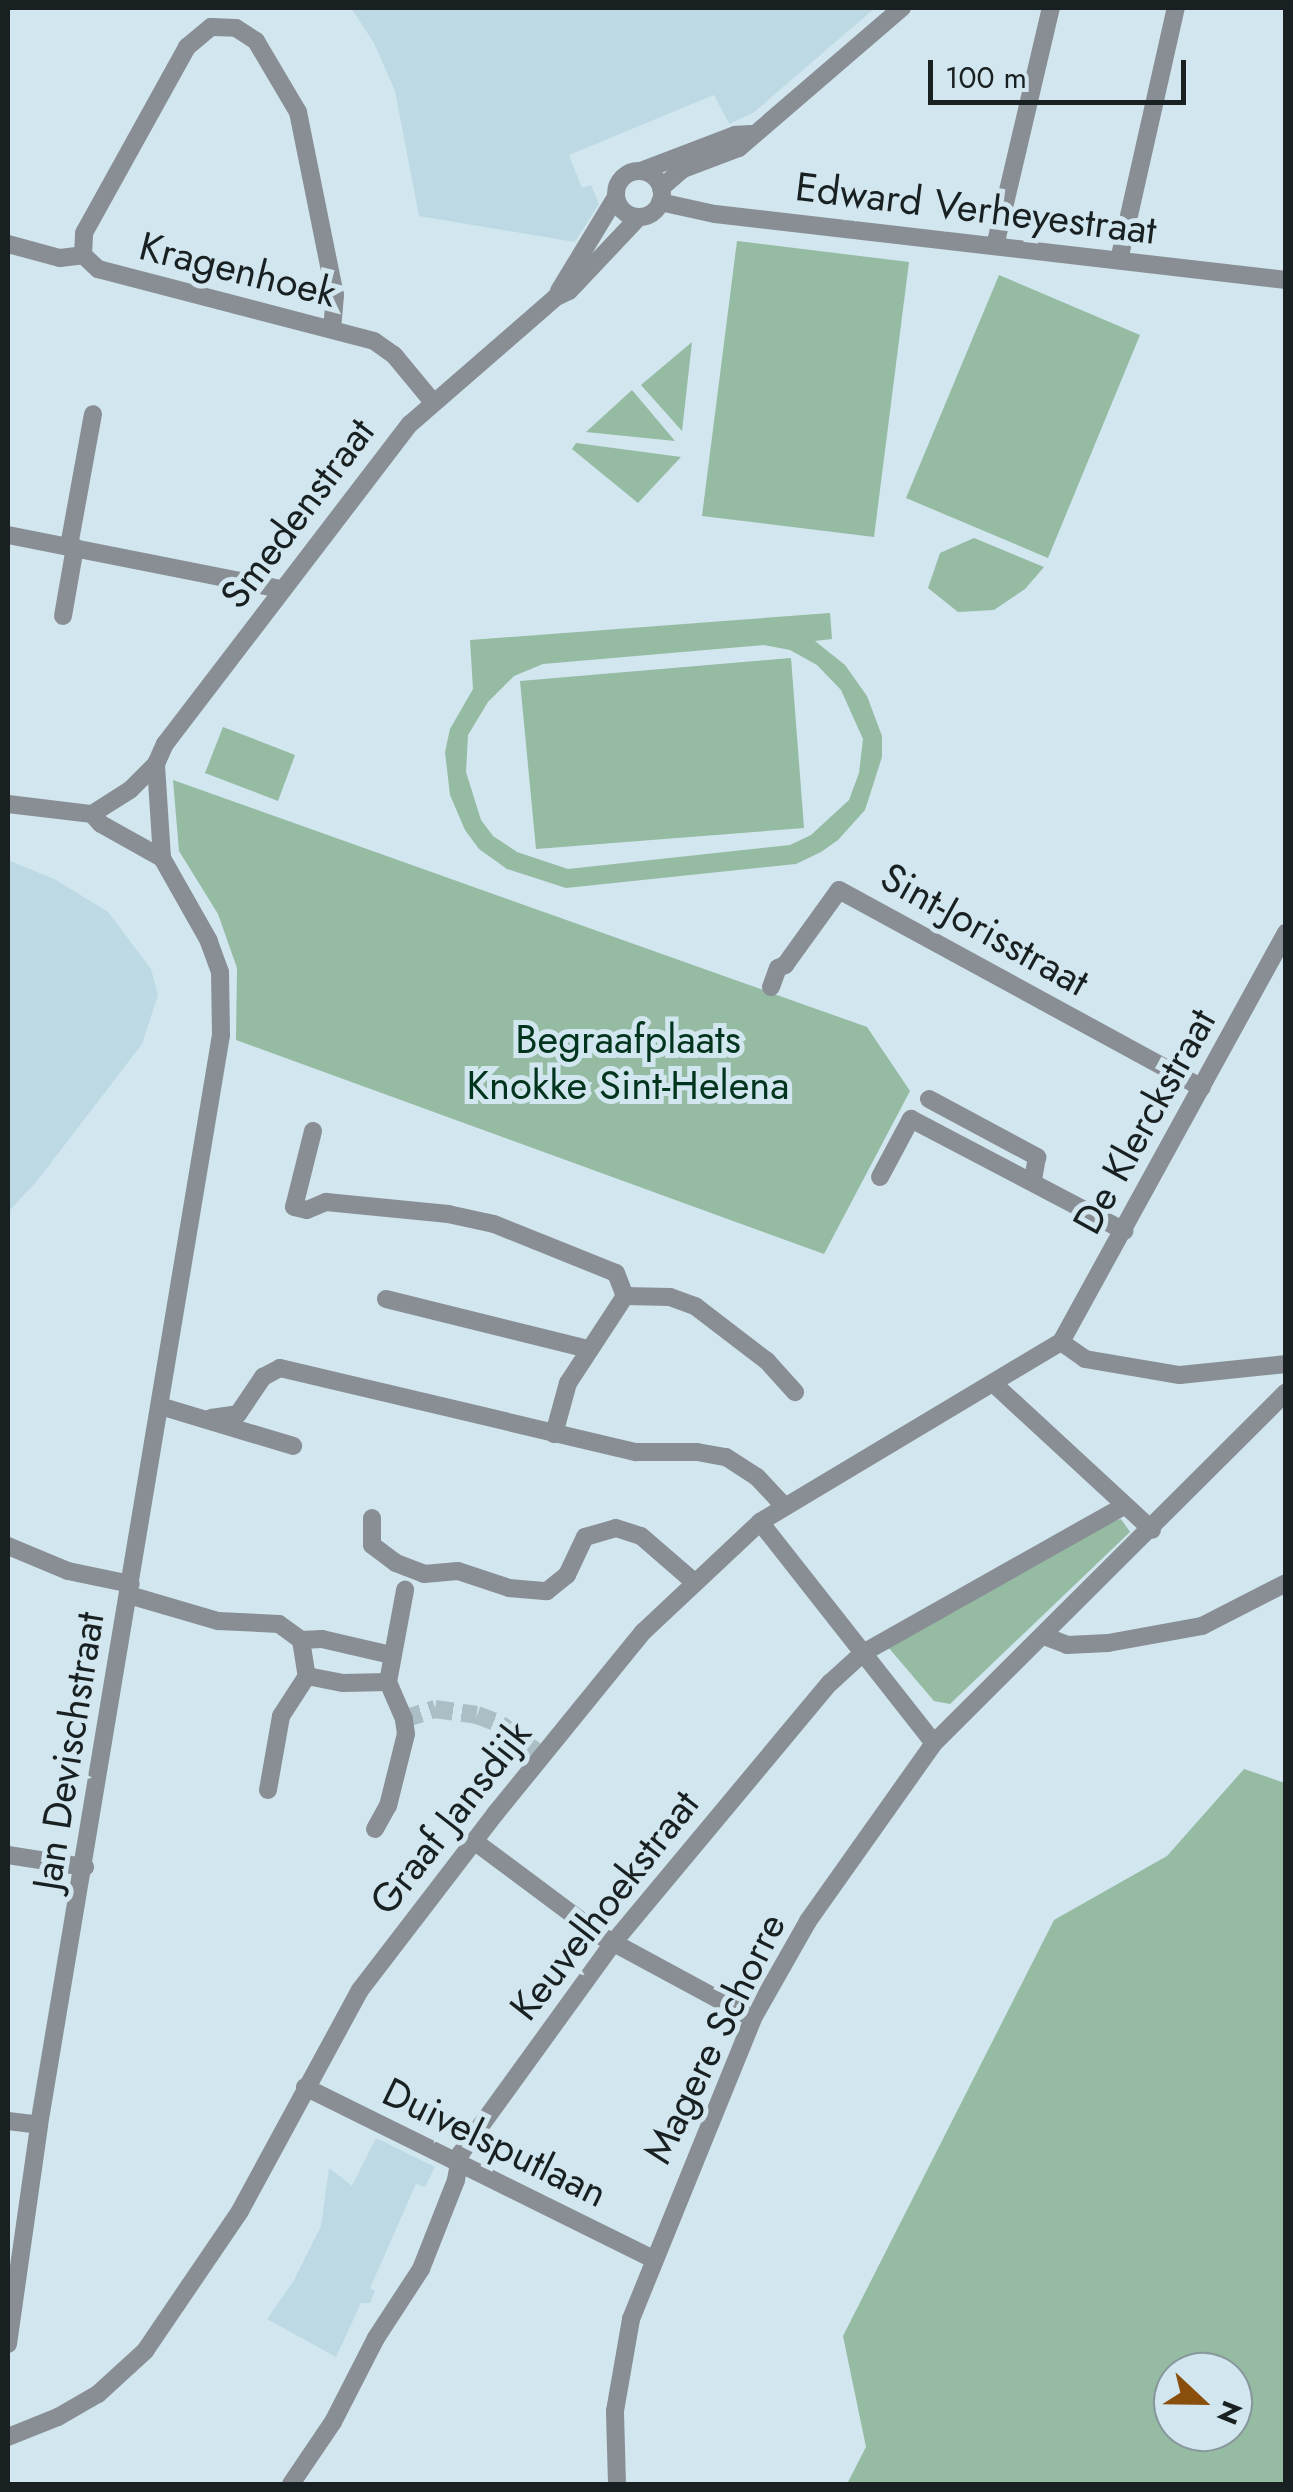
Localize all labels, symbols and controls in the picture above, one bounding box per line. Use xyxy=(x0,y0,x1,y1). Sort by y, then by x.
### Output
scale bar xyxy=(933,40,1190,102)
text: 100 m xyxy=(945,56,1027,99)
street label: Edward Verheyestraat xyxy=(793,162,1159,254)
street label: Kragenhoek xyxy=(135,221,341,317)
street label: Smedenstraat xyxy=(210,408,384,618)
street label: Sint-Jorisstraat xyxy=(873,852,1097,1006)
street label: De Klerckstraat xyxy=(1063,1000,1225,1242)
park label: Begraafplaats Knokke Sint-Helena xyxy=(466,1015,790,1109)
street label: Jan Devischstraat xyxy=(22,1609,114,1893)
street label: Graaf Jansdijk xyxy=(359,1710,541,1924)
street label: Keuvelhoekstraat xyxy=(499,1781,709,2029)
street label: Magere Schorre xyxy=(633,1905,795,2171)
street label: Duivelsputlaan xyxy=(375,2067,615,2217)
north arrow xyxy=(1153,2352,1253,2452)
text: N xyxy=(1206,2395,1253,2431)

